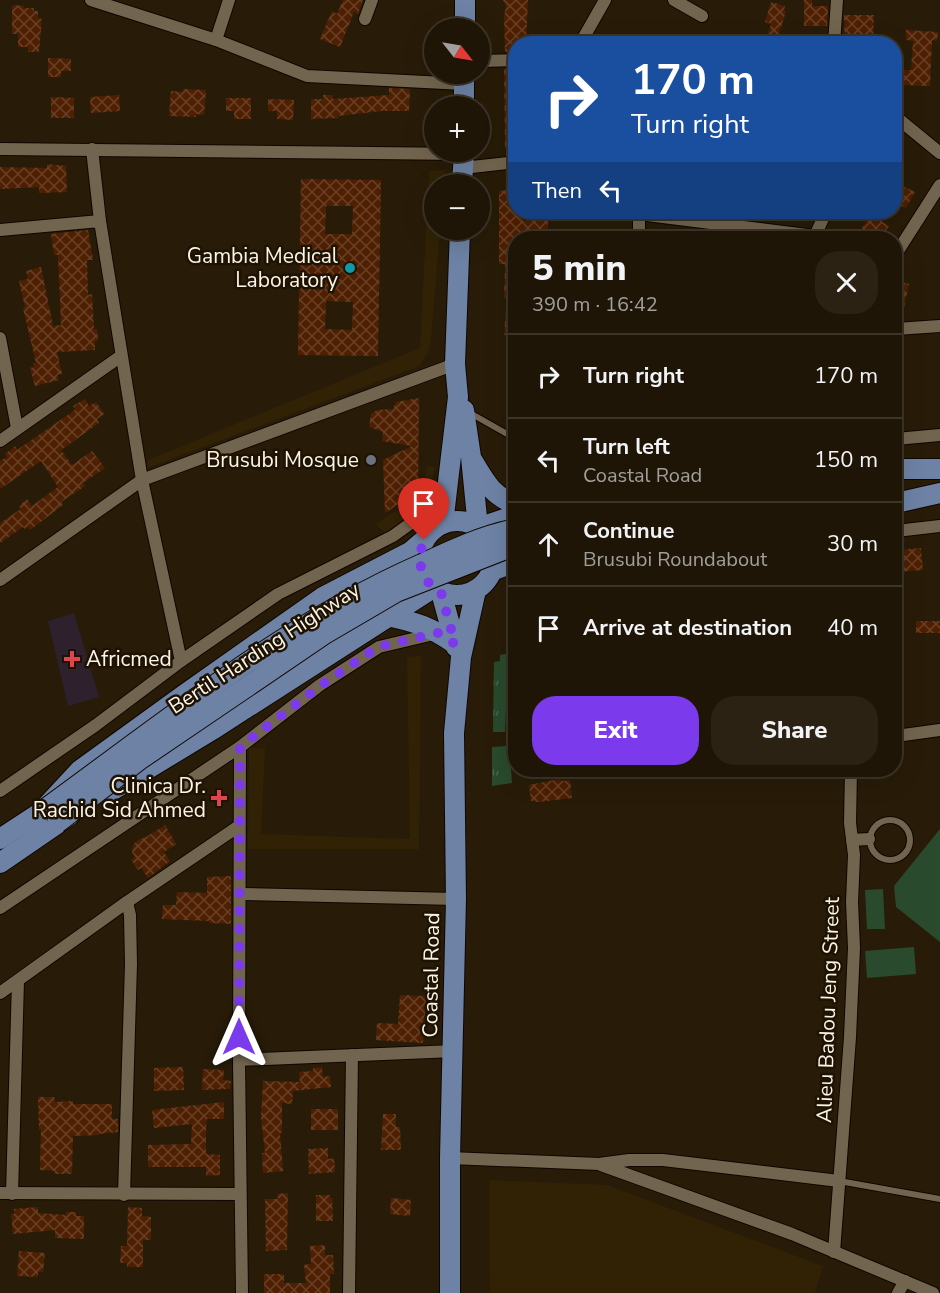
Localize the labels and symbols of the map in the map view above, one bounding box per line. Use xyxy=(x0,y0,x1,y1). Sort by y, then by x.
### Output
north arrow xyxy=(424,18,490,84)
place label: Gambia Medical Laboratory xyxy=(187,242,339,294)
marker: Gambia Medical Laboratory xyxy=(343,261,357,275)
place label: Brusubi Mosque xyxy=(206,446,359,474)
marker: Brusubi Mosque xyxy=(364,453,378,467)
pin xyxy=(398,478,449,540)
street label: Bertil Harding Highway xyxy=(163,575,365,720)
place label: Africmed xyxy=(86,645,172,673)
marker: Africmed xyxy=(63,650,81,668)
place label: Clinica Dr. Rachid Sid Ahmed xyxy=(33,772,206,824)
marker: Clinica Dr. Rachid Sid Ahmed xyxy=(210,789,228,807)
street label: Alieu Badou Jeng Street xyxy=(810,896,846,1123)
street label: Coastal Road xyxy=(416,912,446,1038)
position arrow xyxy=(207,1005,271,1069)

